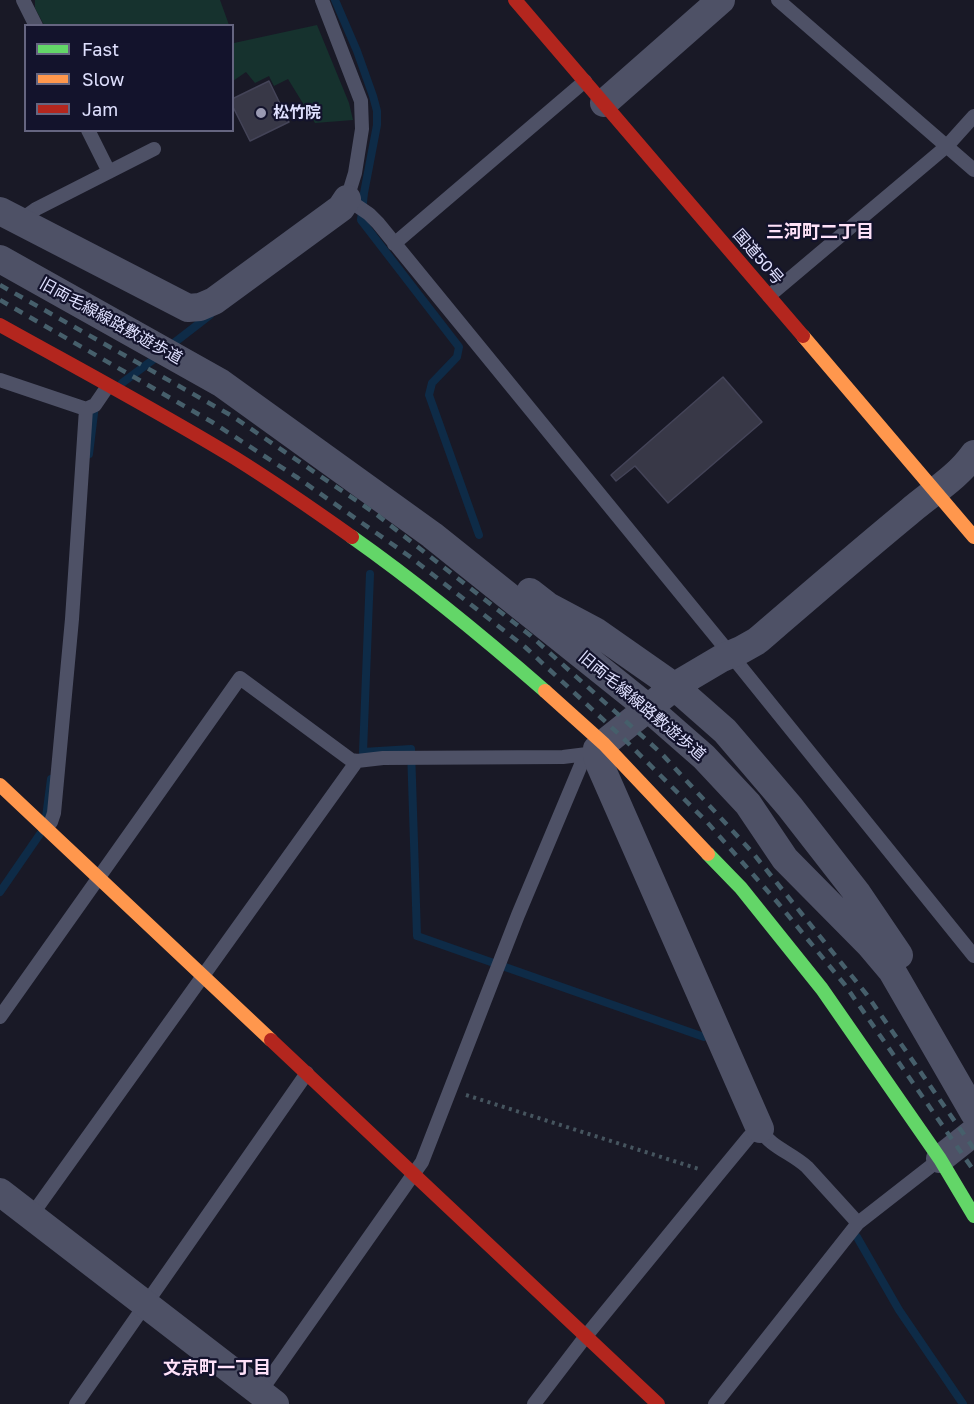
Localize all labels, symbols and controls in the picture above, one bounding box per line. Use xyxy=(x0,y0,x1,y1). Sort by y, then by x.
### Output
legend xyxy=(24,24,234,132)
text: Fast xyxy=(82,38,119,60)
text: Slow xyxy=(82,68,124,90)
text: Jam xyxy=(82,98,118,120)
place label: 松竹院 xyxy=(273,103,321,123)
marker: 松竹院 xyxy=(254,106,268,120)
district label: 三河町二丁目 xyxy=(766,221,874,243)
street label: 国道50号 xyxy=(729,225,787,289)
street label: 旧両毛線線路敷遊歩道 xyxy=(36,274,186,368)
street label: 旧両毛線線路敷遊歩道 xyxy=(575,647,709,765)
district label: 文京町一丁目 xyxy=(163,1357,271,1379)

